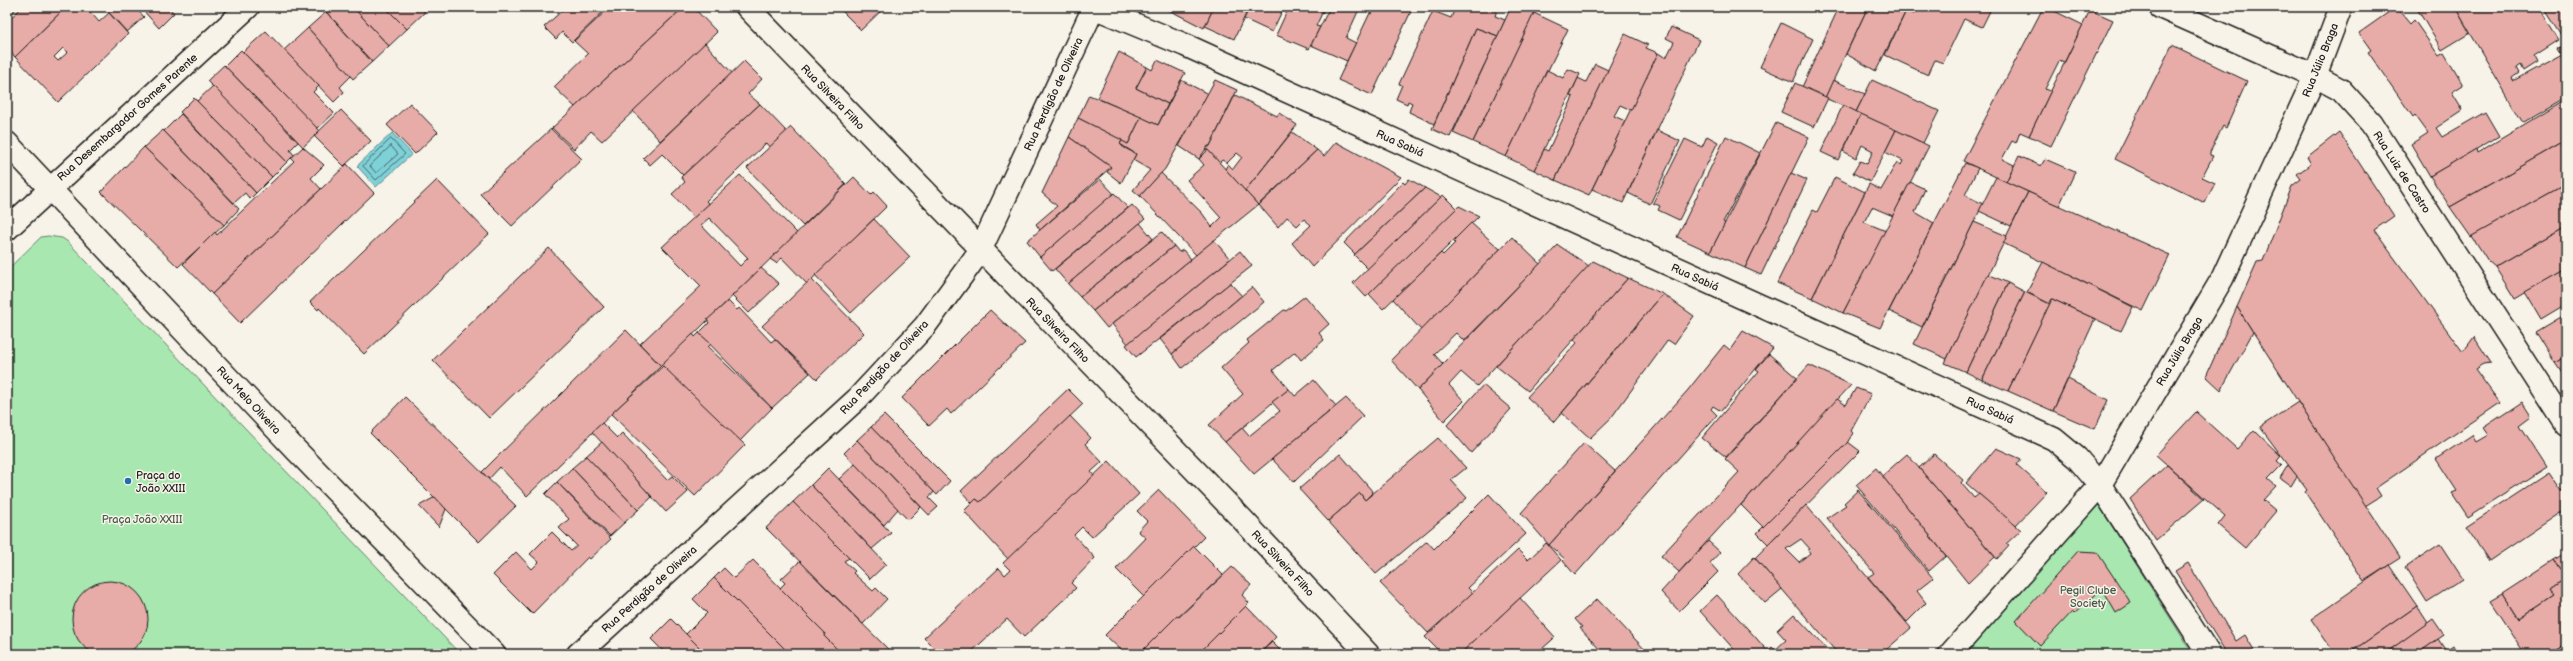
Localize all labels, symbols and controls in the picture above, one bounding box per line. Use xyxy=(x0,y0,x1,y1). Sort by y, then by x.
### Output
street label: Rua Júlio Braga xyxy=(2300,21,2341,99)
street label: Rua Perdigão de Oliveira xyxy=(1021,35,1085,153)
street label: Rua Desembargador Gomes Parente xyxy=(55,51,200,184)
street label: Rua Silveira Filho xyxy=(798,62,867,133)
street label: Rua Sabiá xyxy=(1374,127,1426,160)
street label: Rua Luiz de Castro xyxy=(2370,129,2433,216)
street label: Rua Sabiá xyxy=(1669,261,1721,294)
street label: Rua Silveira Filho xyxy=(1023,295,1092,366)
street label: Rua Júlio Braga xyxy=(2154,314,2205,388)
street label: Rua Perdigão de Oliveira xyxy=(837,318,931,417)
street label: Rua Melo Oliveira xyxy=(214,364,283,437)
street label: Rua Sabiá xyxy=(1964,394,2016,427)
place label: Praça do João XXIII xyxy=(136,469,186,495)
marker: Praça do João XXIII xyxy=(123,476,133,486)
park label: Praça João XXIII xyxy=(102,513,183,526)
street label: Rua Silveira Filho xyxy=(1249,528,1317,599)
street label: Rua Perdigão de Oliveira xyxy=(599,543,700,636)
park label: Pegil Clube Society xyxy=(2060,584,2117,610)

